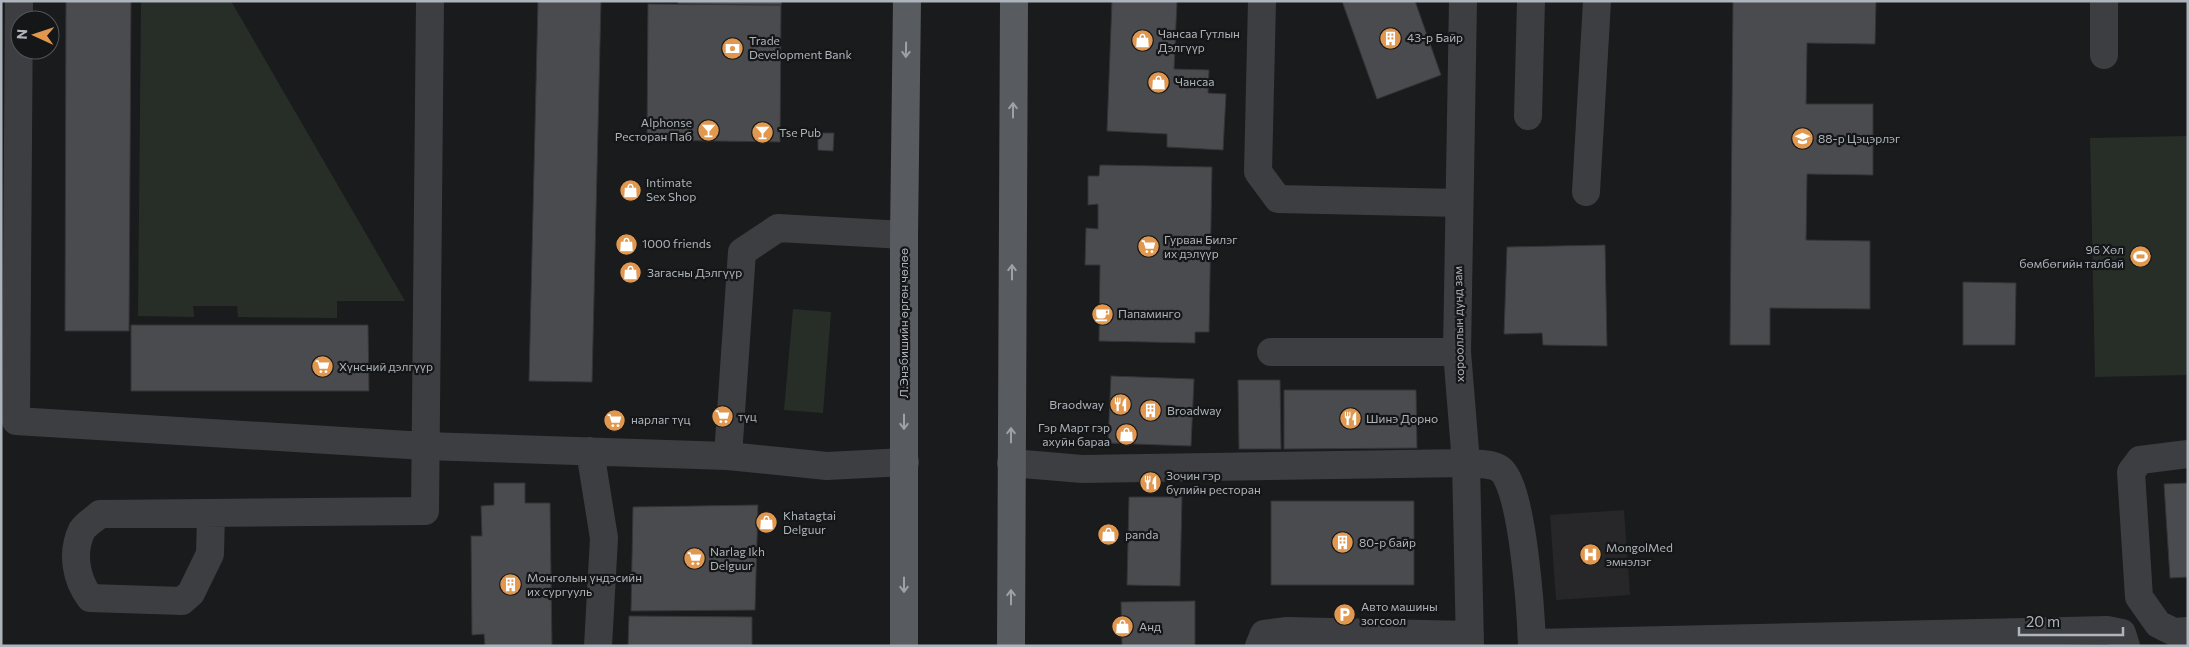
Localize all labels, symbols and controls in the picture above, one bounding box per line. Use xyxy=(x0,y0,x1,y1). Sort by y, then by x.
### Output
north arrow xyxy=(10,10,60,60)
place label: Чансаа Гутлын Дэлгүүр xyxy=(1158,26,1240,54)
building icon: 43-р Байр xyxy=(1379,26,1403,50)
text: N xyxy=(13,29,30,40)
shop icon: Чансаа Гутлын Дэлгүүр xyxy=(1130,29,1154,53)
place label: 43-р Байр xyxy=(1407,30,1463,44)
place label: Trade Development Bank xyxy=(749,33,852,61)
bank icon: Trade Development Bank xyxy=(721,36,745,60)
one-way arrow xyxy=(901,42,911,58)
shop icon: Чансаа xyxy=(1147,70,1171,94)
place label: Чансаа xyxy=(1175,74,1215,88)
one-way arrow xyxy=(1008,102,1018,118)
place label: Alphonse Ресторан Паб xyxy=(615,115,692,143)
bar icon: Alphonse Ресторан Паб xyxy=(696,118,720,142)
bar icon: Tse Pub xyxy=(751,121,775,145)
place label: Tse Pub xyxy=(779,125,821,139)
school or university icon: 88-р Цэцэрлэг xyxy=(1790,127,1814,151)
place label: 88-р Цэцэрлэг xyxy=(1818,131,1900,145)
place label: Intimate Sex Shop xyxy=(646,175,696,203)
shop icon: Intimate Sex Shop xyxy=(618,178,642,202)
shop icon: 1000 friends xyxy=(614,232,638,256)
place label: Гурван Билэг их дэлүүр xyxy=(1164,232,1238,260)
supermarket icon: Гурван Билэг их дэлүүр xyxy=(1136,235,1160,259)
place label: 1000 friends xyxy=(642,236,711,250)
place label: 96 Хөл бөмбөгийн талбай xyxy=(2019,242,2124,270)
sports icon: 96 Хөл бөмбөгийн талбай xyxy=(2128,245,2152,269)
street label: Л.Энэбишийн өргөн чөлөө xyxy=(896,248,910,398)
shop icon: Загасны Дэлгүүр xyxy=(619,261,643,285)
one-way arrow xyxy=(1007,264,1017,280)
place label: Загасны Дэлгүүр xyxy=(647,265,742,279)
street label: хорооллын дунд зам xyxy=(1450,266,1466,382)
cafe icon: Папаминго xyxy=(1090,302,1114,326)
place label: Папаминго xyxy=(1118,306,1181,320)
supermarket icon: Хүнсний дэлгүүр xyxy=(311,355,335,379)
place label: Хүнсний дэлгүүр xyxy=(339,359,433,373)
restaurant icon: Braodway xyxy=(1108,393,1132,417)
place label: Braodway xyxy=(1049,397,1104,411)
building icon: Broadway xyxy=(1139,399,1163,423)
place label: Broadway xyxy=(1167,403,1222,417)
supermarket icon: түц xyxy=(710,405,734,429)
restaurant icon: Шинэ Дорно xyxy=(1338,407,1362,431)
supermarket icon: нарлаг түц xyxy=(603,408,627,432)
place label: түц xyxy=(738,409,757,423)
place label: Шинэ Дорно xyxy=(1366,411,1438,425)
place label: нарлаг түц xyxy=(631,412,691,426)
one-way arrow xyxy=(899,414,909,430)
place label: Гэр Март гэр ахуйн бараа xyxy=(1038,420,1110,448)
shop icon: Гэр Март гэр ахуйн бараа xyxy=(1114,423,1138,447)
one-way arrow xyxy=(1006,427,1016,443)
place label: Зочин гэр бүлийн ресторан xyxy=(1166,468,1261,496)
restaurant icon: Зочин гэр бүлийн ресторан xyxy=(1138,471,1162,495)
place label: Khatagtai Delguur xyxy=(783,508,836,536)
shop icon: Khatagtai Delguur xyxy=(755,511,779,535)
shop icon: panda xyxy=(1097,523,1121,547)
place label: panda xyxy=(1125,527,1158,541)
building icon: 80-р байр xyxy=(1331,531,1355,555)
place label: 80-р байр xyxy=(1359,535,1416,549)
place label: MongolMed эмнэлэг xyxy=(1606,540,1673,568)
hospital icon: MongolMed эмнэлэг xyxy=(1578,543,1602,567)
place label: Narlag Ikh Delguur xyxy=(710,544,765,572)
supermarket icon: Narlag Ikh Delguur xyxy=(682,547,706,571)
place label: Монголын үндэсийн их сургууль xyxy=(527,570,642,598)
building icon: Монголын үндэсийн их сургууль xyxy=(499,573,523,597)
one-way arrow xyxy=(899,576,909,593)
one-way arrow xyxy=(1006,589,1016,606)
place label: Авто машины зогсоол xyxy=(1361,599,1438,627)
parking icon: Авто машины зогсоол xyxy=(1333,602,1357,626)
scale bar xyxy=(2019,604,2123,636)
text: 20 m xyxy=(2026,612,2060,630)
shop icon: Анд xyxy=(1111,615,1135,639)
place label: Анд xyxy=(1139,619,1161,633)

